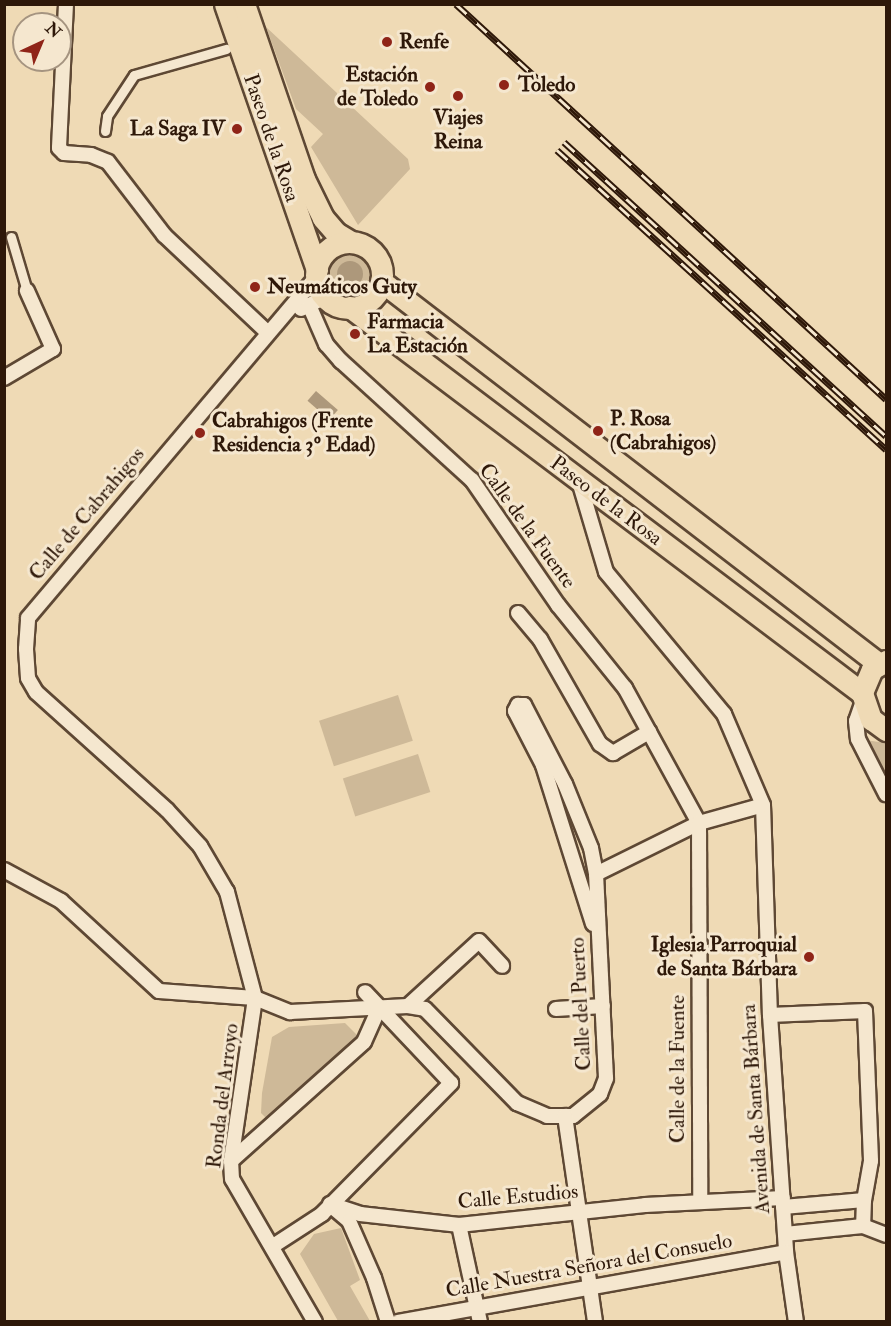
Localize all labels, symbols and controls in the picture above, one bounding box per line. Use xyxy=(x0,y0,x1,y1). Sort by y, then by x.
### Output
north arrow xyxy=(12,12,72,72)
text: N xyxy=(41,18,65,43)
place label: Renfe xyxy=(399,29,449,55)
marker: Renfe xyxy=(380,35,394,49)
place label: Estación de Toledo xyxy=(337,62,418,112)
street label: Paseo de la Rosa xyxy=(237,71,305,205)
place label: Toledo xyxy=(518,72,575,98)
marker: Toledo xyxy=(495,76,513,94)
marker: Estación de Toledo xyxy=(423,80,437,94)
marker: Viajes Reina xyxy=(451,89,465,103)
place label: Viajes Reina xyxy=(433,105,483,155)
place label: La Saga IV xyxy=(130,116,225,142)
marker: La Saga IV xyxy=(230,122,244,136)
place label: Neumáticos Guty xyxy=(267,274,417,300)
marker: Neumáticos Guty xyxy=(248,280,262,294)
place label: Farmacia La Estación xyxy=(367,309,468,359)
marker: Farmacia La Estación xyxy=(348,327,362,341)
place label: P. Rosa (Cabrahigos) xyxy=(610,406,716,456)
place label: Cabrahigos (Frente Residencia 3º Edad) xyxy=(212,408,376,458)
marker: P. Rosa (Cabrahigos) xyxy=(591,424,605,438)
marker: Cabrahigos (Frente Residencia 3º Edad) xyxy=(193,426,207,440)
street label: Calle de Cabrahigos xyxy=(24,442,150,586)
street label: Paseo de la Rosa xyxy=(545,451,667,551)
street label: Calle de la Fuente xyxy=(473,459,581,593)
place label: Iglesia Parroquial de Santa Bárbara xyxy=(651,932,797,982)
street label: Calle del Puerto xyxy=(565,937,597,1071)
marker: Iglesia Parroquial de Santa Bárbara xyxy=(802,950,816,964)
street label: Calle de la Fuente xyxy=(665,995,691,1143)
street label: Avenida de Santa Bárbara xyxy=(736,1003,776,1215)
street label: Ronda del Arroyo xyxy=(202,1022,244,1170)
street label: Calle Estudios xyxy=(457,1179,579,1215)
street label: Calle Nuestra Señora del Consuelo xyxy=(444,1228,734,1304)

